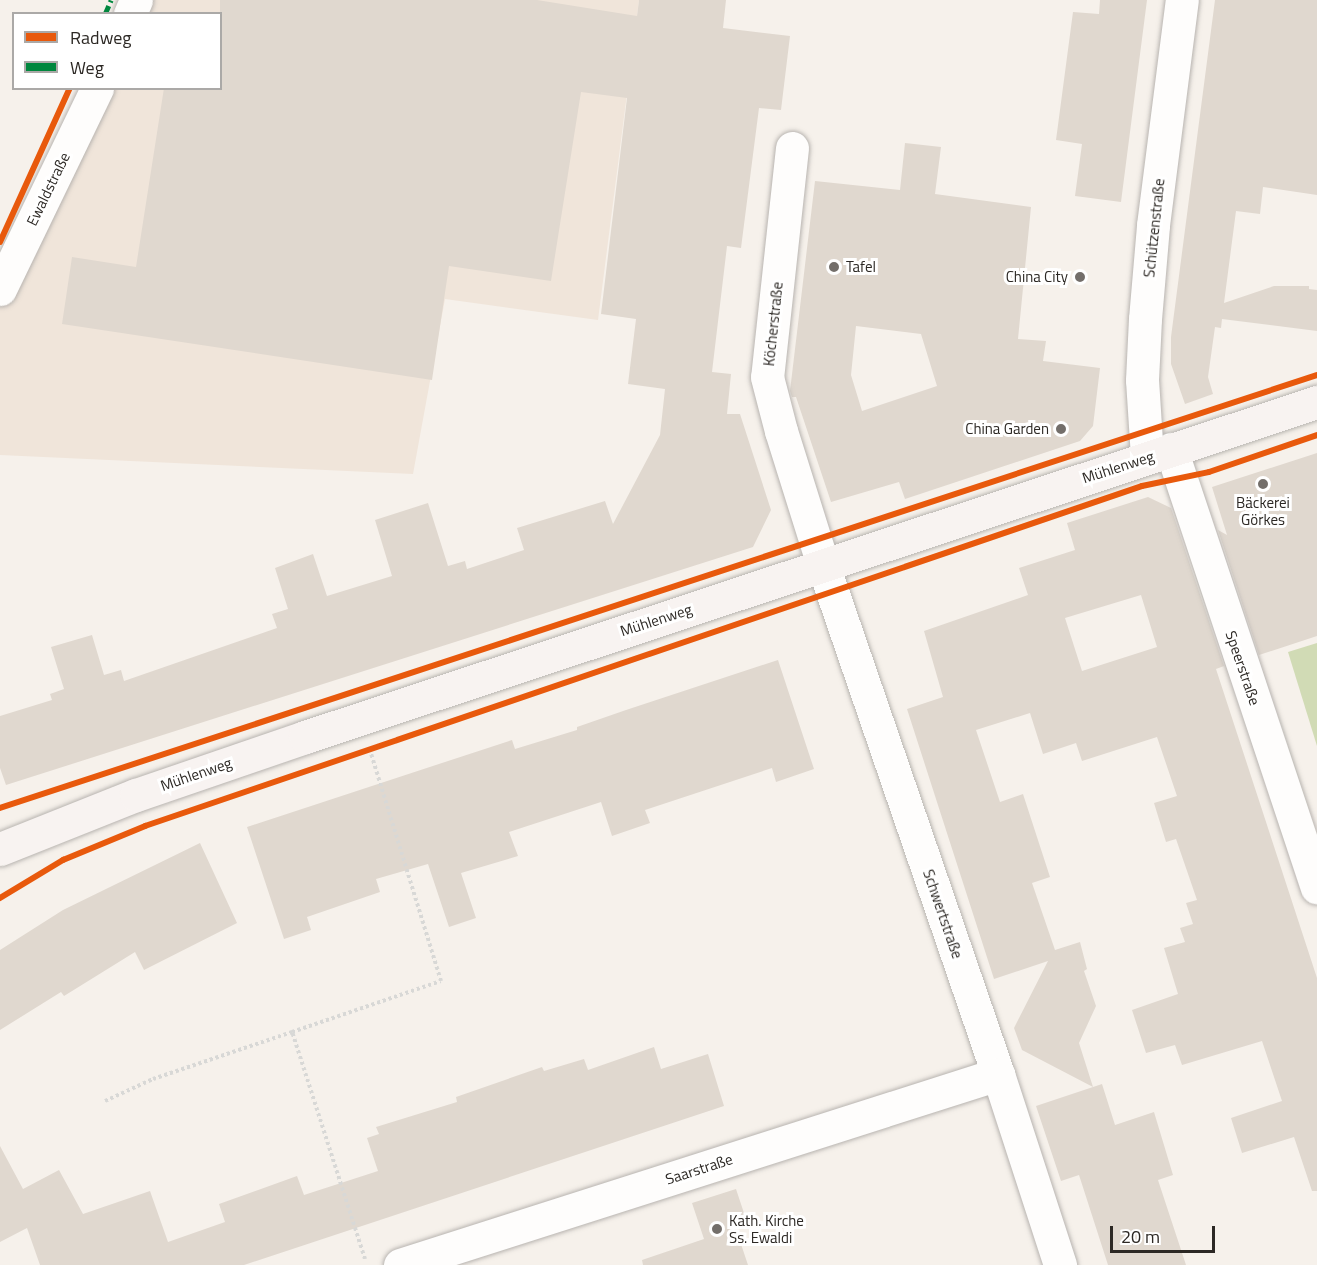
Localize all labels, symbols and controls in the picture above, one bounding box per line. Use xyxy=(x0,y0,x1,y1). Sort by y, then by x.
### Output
legend xyxy=(12,12,222,90)
text: Radweg xyxy=(70,24,132,51)
text: Weg xyxy=(70,54,104,81)
street label: Ewaldstraße xyxy=(22,149,74,229)
street label: Schützenstraße xyxy=(1140,178,1168,278)
place label: Tafel xyxy=(846,258,876,276)
marker: Tafel xyxy=(827,260,841,274)
place label: China City xyxy=(1006,268,1068,286)
marker: China City xyxy=(1073,270,1087,284)
street label: Köcherstraße xyxy=(760,281,786,367)
place label: China Garden xyxy=(965,420,1049,438)
marker: China Garden xyxy=(1054,422,1068,436)
street label: Mühlenweg xyxy=(1080,447,1156,487)
marker: Bäckerei Görkes xyxy=(1256,477,1270,491)
place label: Bäckerei Görkes xyxy=(1236,493,1290,528)
street label: Mühlenweg xyxy=(618,600,694,640)
street label: Speerstraße xyxy=(1222,628,1264,708)
street label: Mühlenweg xyxy=(158,753,234,795)
street label: Schwertstraße xyxy=(919,867,967,961)
street label: Saarstraße xyxy=(663,1150,735,1188)
place label: Kath. Kirche Ss. Ewaldi xyxy=(729,1211,804,1246)
scale bar xyxy=(1113,1214,1218,1252)
marker: Kath. Kirche Ss. Ewaldi xyxy=(710,1222,724,1236)
text: 20 m xyxy=(1121,1223,1160,1250)

